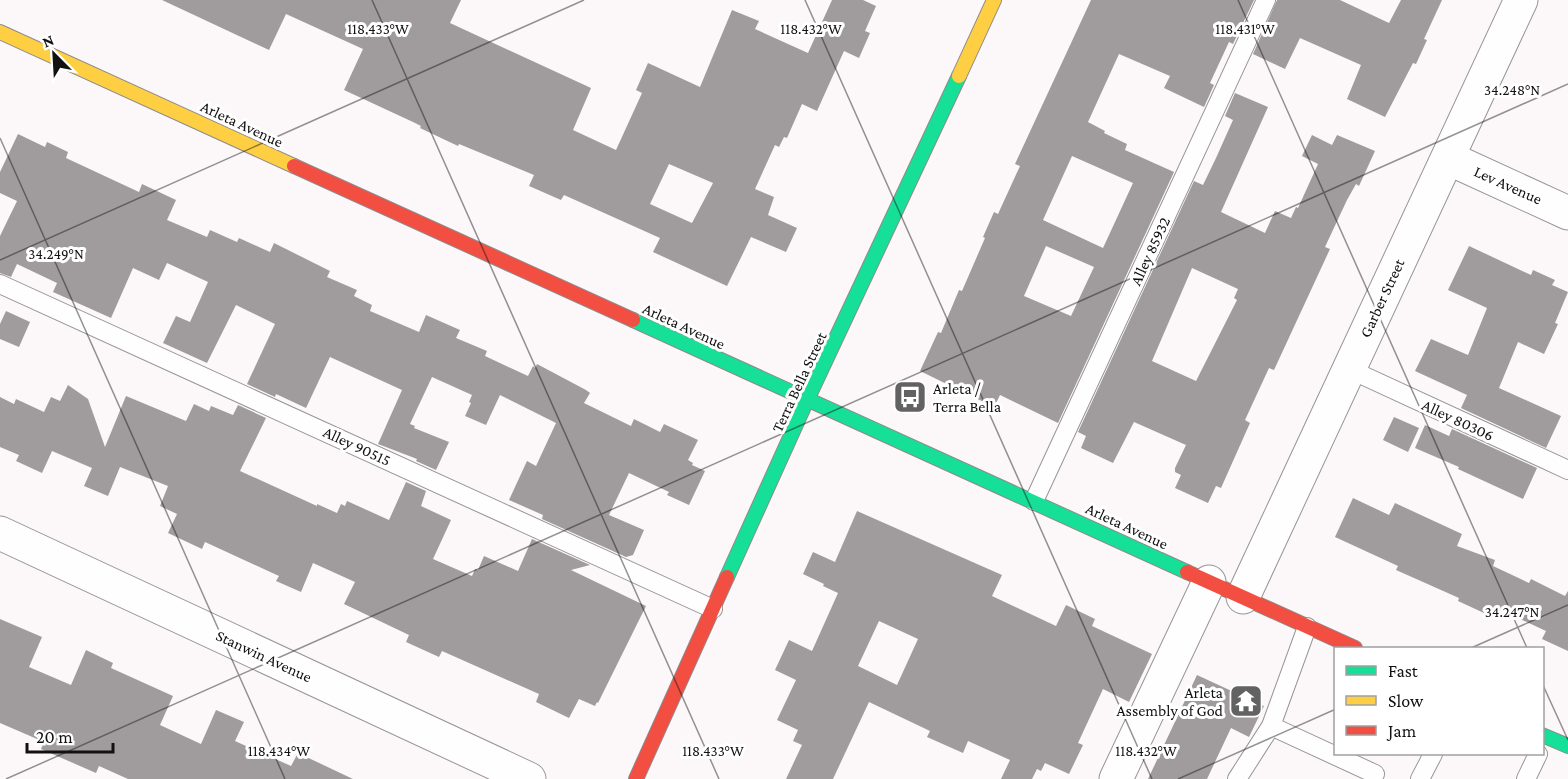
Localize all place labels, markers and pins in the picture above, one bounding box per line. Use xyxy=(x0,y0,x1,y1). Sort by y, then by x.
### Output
bus stop icon: Arleta / Terra Bella xyxy=(892,379,928,415)
place label: Arleta / Terra Bella xyxy=(933,380,1002,415)
temple icon: Arleta Assembly of God xyxy=(1228,683,1264,719)
place label: Arleta Assembly of God xyxy=(1117,684,1224,720)

